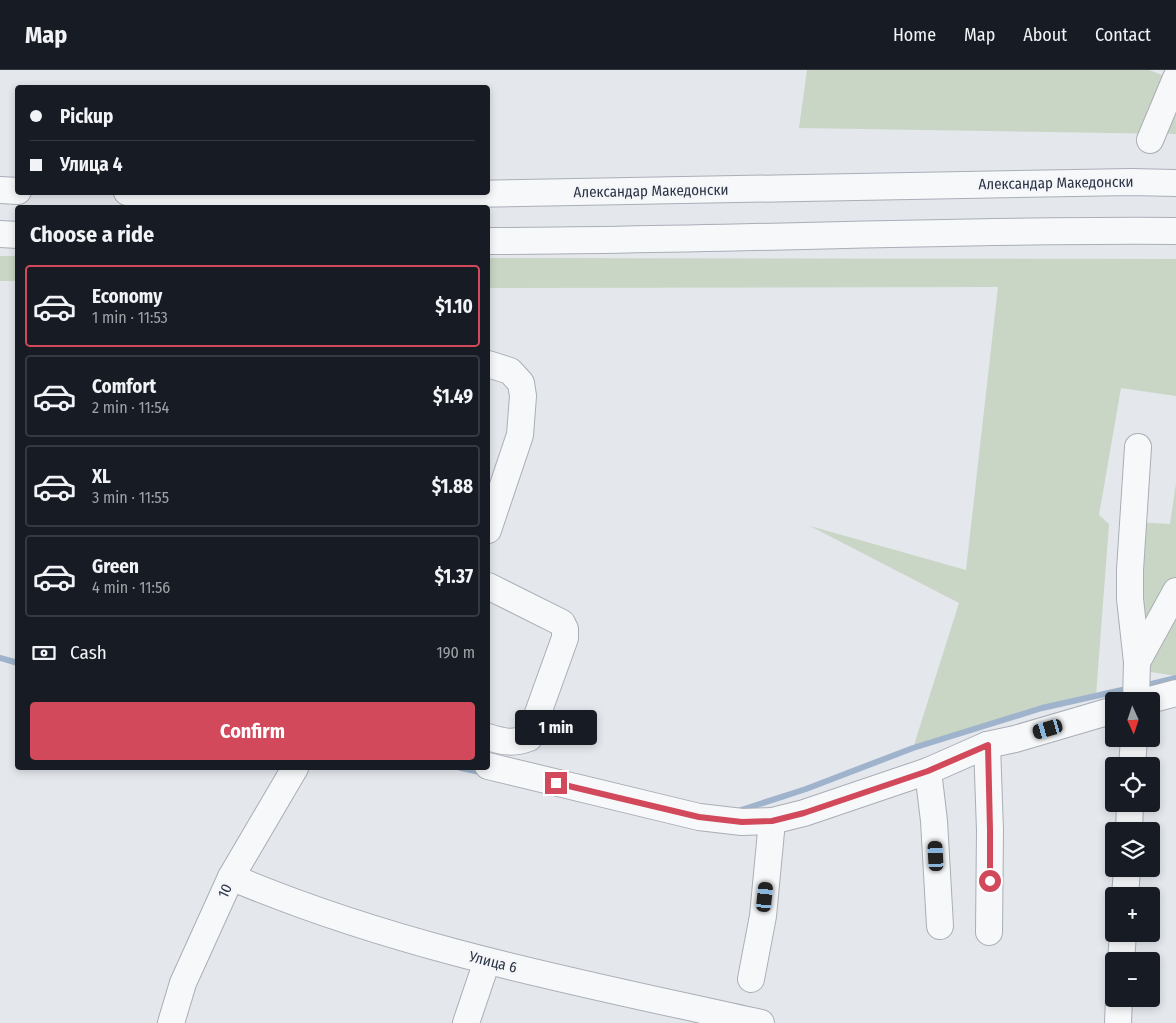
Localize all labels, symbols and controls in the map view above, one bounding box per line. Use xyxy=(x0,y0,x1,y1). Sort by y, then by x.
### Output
text: Map xyxy=(25,21,67,49)
text: Home xyxy=(893,24,936,46)
text: Map xyxy=(964,24,995,46)
text: About xyxy=(1023,24,1067,46)
text: Contact xyxy=(1095,24,1151,46)
text: Pickup xyxy=(60,105,113,128)
text: Улица 4 xyxy=(60,153,122,176)
street label: Александар Македонски xyxy=(978,173,1134,193)
street label: Александар Македонски xyxy=(573,181,729,201)
text: Choose a ride xyxy=(30,221,154,248)
icon: car xyxy=(32,284,77,329)
text: Economy xyxy=(92,285,162,308)
text: $1.10 xyxy=(435,295,473,318)
text: 1 min · 11:53 xyxy=(92,308,168,327)
icon: car xyxy=(32,374,77,419)
text: Comfort xyxy=(92,375,156,398)
text: $1.49 xyxy=(433,385,473,408)
text: 2 min · 11:54 xyxy=(92,398,169,417)
icon: car xyxy=(32,464,77,509)
text: XL xyxy=(92,465,111,488)
text: $1.88 xyxy=(432,475,473,498)
text: 3 min · 11:55 xyxy=(92,488,169,507)
icon: car xyxy=(32,554,77,599)
text: Green xyxy=(92,555,139,578)
text: $1.37 xyxy=(435,565,473,588)
text: 4 min · 11:56 xyxy=(92,578,170,597)
icon: cash xyxy=(30,639,58,667)
text: Cash xyxy=(70,641,107,664)
text: 190 m xyxy=(437,643,475,662)
north arrow xyxy=(1105,692,1160,748)
map controls xyxy=(1105,692,1160,1007)
button: Confirm xyxy=(30,702,475,760)
callout: 1 min xyxy=(515,710,597,746)
text: 1 min xyxy=(539,718,573,737)
car xyxy=(1031,718,1064,740)
button: locate xyxy=(1105,757,1160,812)
route end xyxy=(545,772,567,794)
button: layers xyxy=(1105,822,1160,877)
car xyxy=(927,841,944,871)
route start xyxy=(979,870,1001,892)
street label: 10 xyxy=(214,881,236,901)
car xyxy=(755,881,774,913)
button: + xyxy=(1105,887,1160,942)
street label: Улица 6 xyxy=(466,947,519,977)
button: − xyxy=(1105,952,1160,1007)

